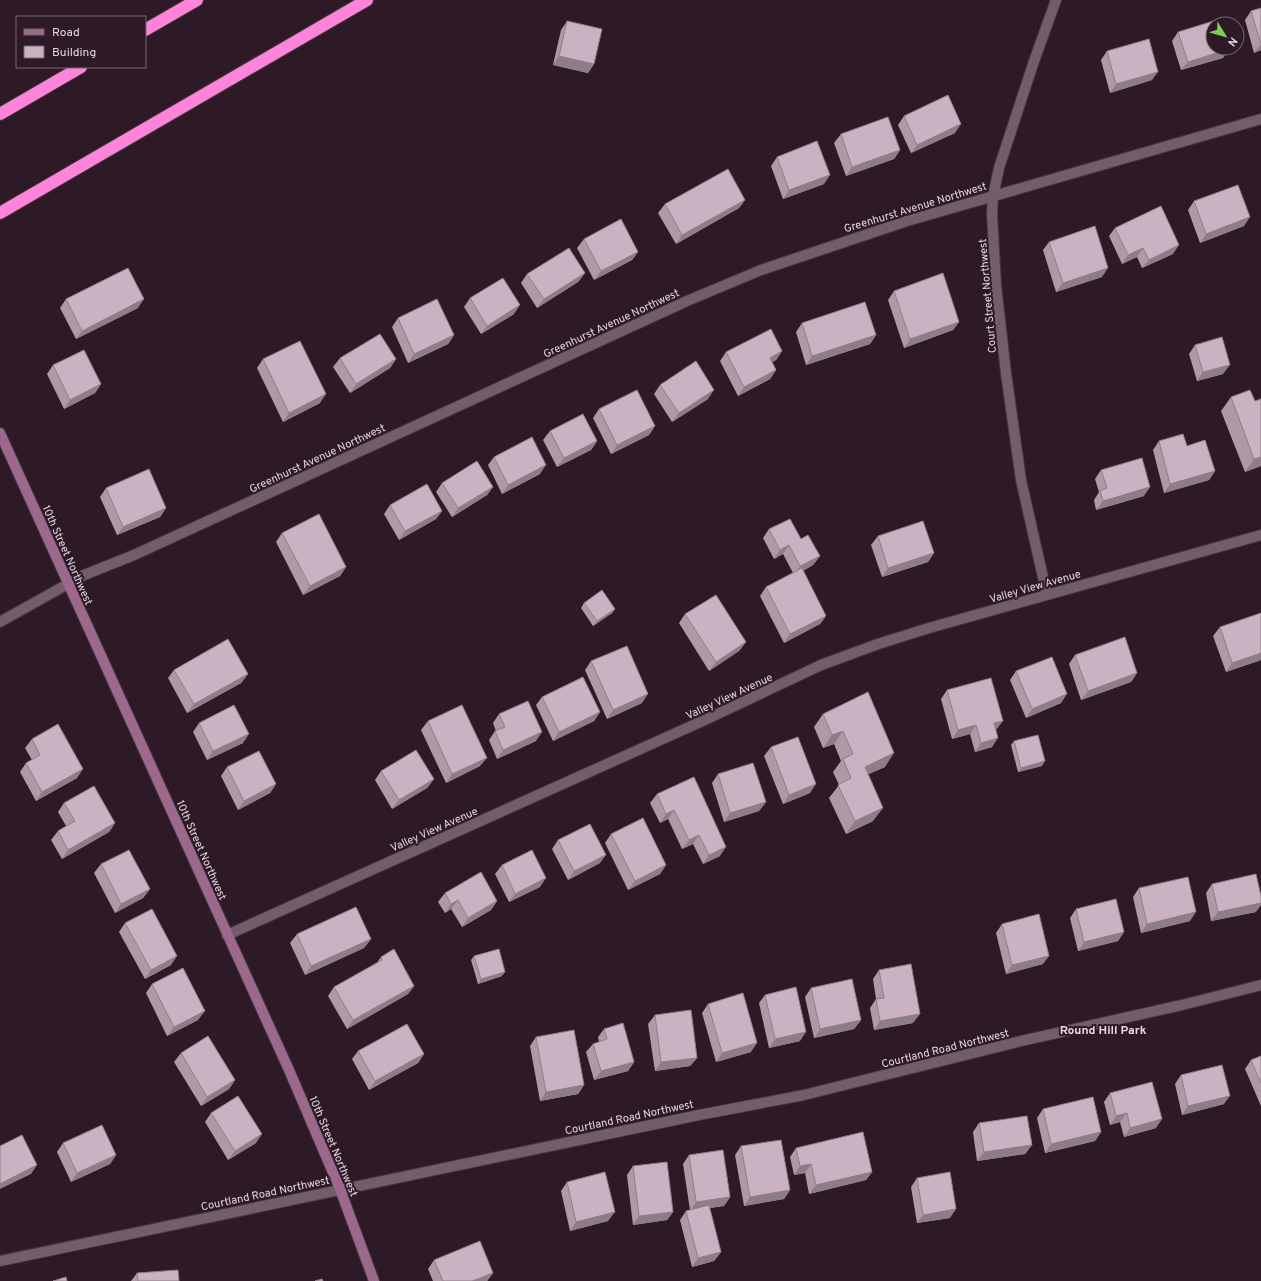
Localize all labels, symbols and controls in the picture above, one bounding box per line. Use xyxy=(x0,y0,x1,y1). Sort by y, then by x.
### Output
legend xyxy=(16,16,146,68)
north arrow xyxy=(1205,16,1245,56)
text: Road xyxy=(52,25,80,41)
text: N xyxy=(1224,34,1240,49)
text: Building xyxy=(52,45,96,61)
street label: Greenhurst Avenue Northwest xyxy=(842,180,988,236)
street label: Court Street Northwest xyxy=(976,238,1000,354)
street label: Greenhurst Avenue Northwest xyxy=(541,286,682,362)
street label: Greenhurst Avenue Northwest xyxy=(247,421,388,497)
street label: 10th Street Northwest xyxy=(39,503,95,608)
street label: Valley View Avenue xyxy=(988,567,1083,607)
street label: Valley View Avenue xyxy=(684,671,775,723)
street label: 10th Street Northwest xyxy=(173,798,229,903)
street label: Valley View Avenue xyxy=(389,804,480,855)
district label: Round Hill Park xyxy=(1060,1023,1147,1039)
street label: Courtland Road Northwest xyxy=(880,1026,1011,1072)
street label: 10th Street Northwest xyxy=(306,1094,361,1199)
street label: Courtland Road Northwest xyxy=(564,1098,695,1138)
street label: Courtland Road Northwest xyxy=(200,1174,331,1214)

